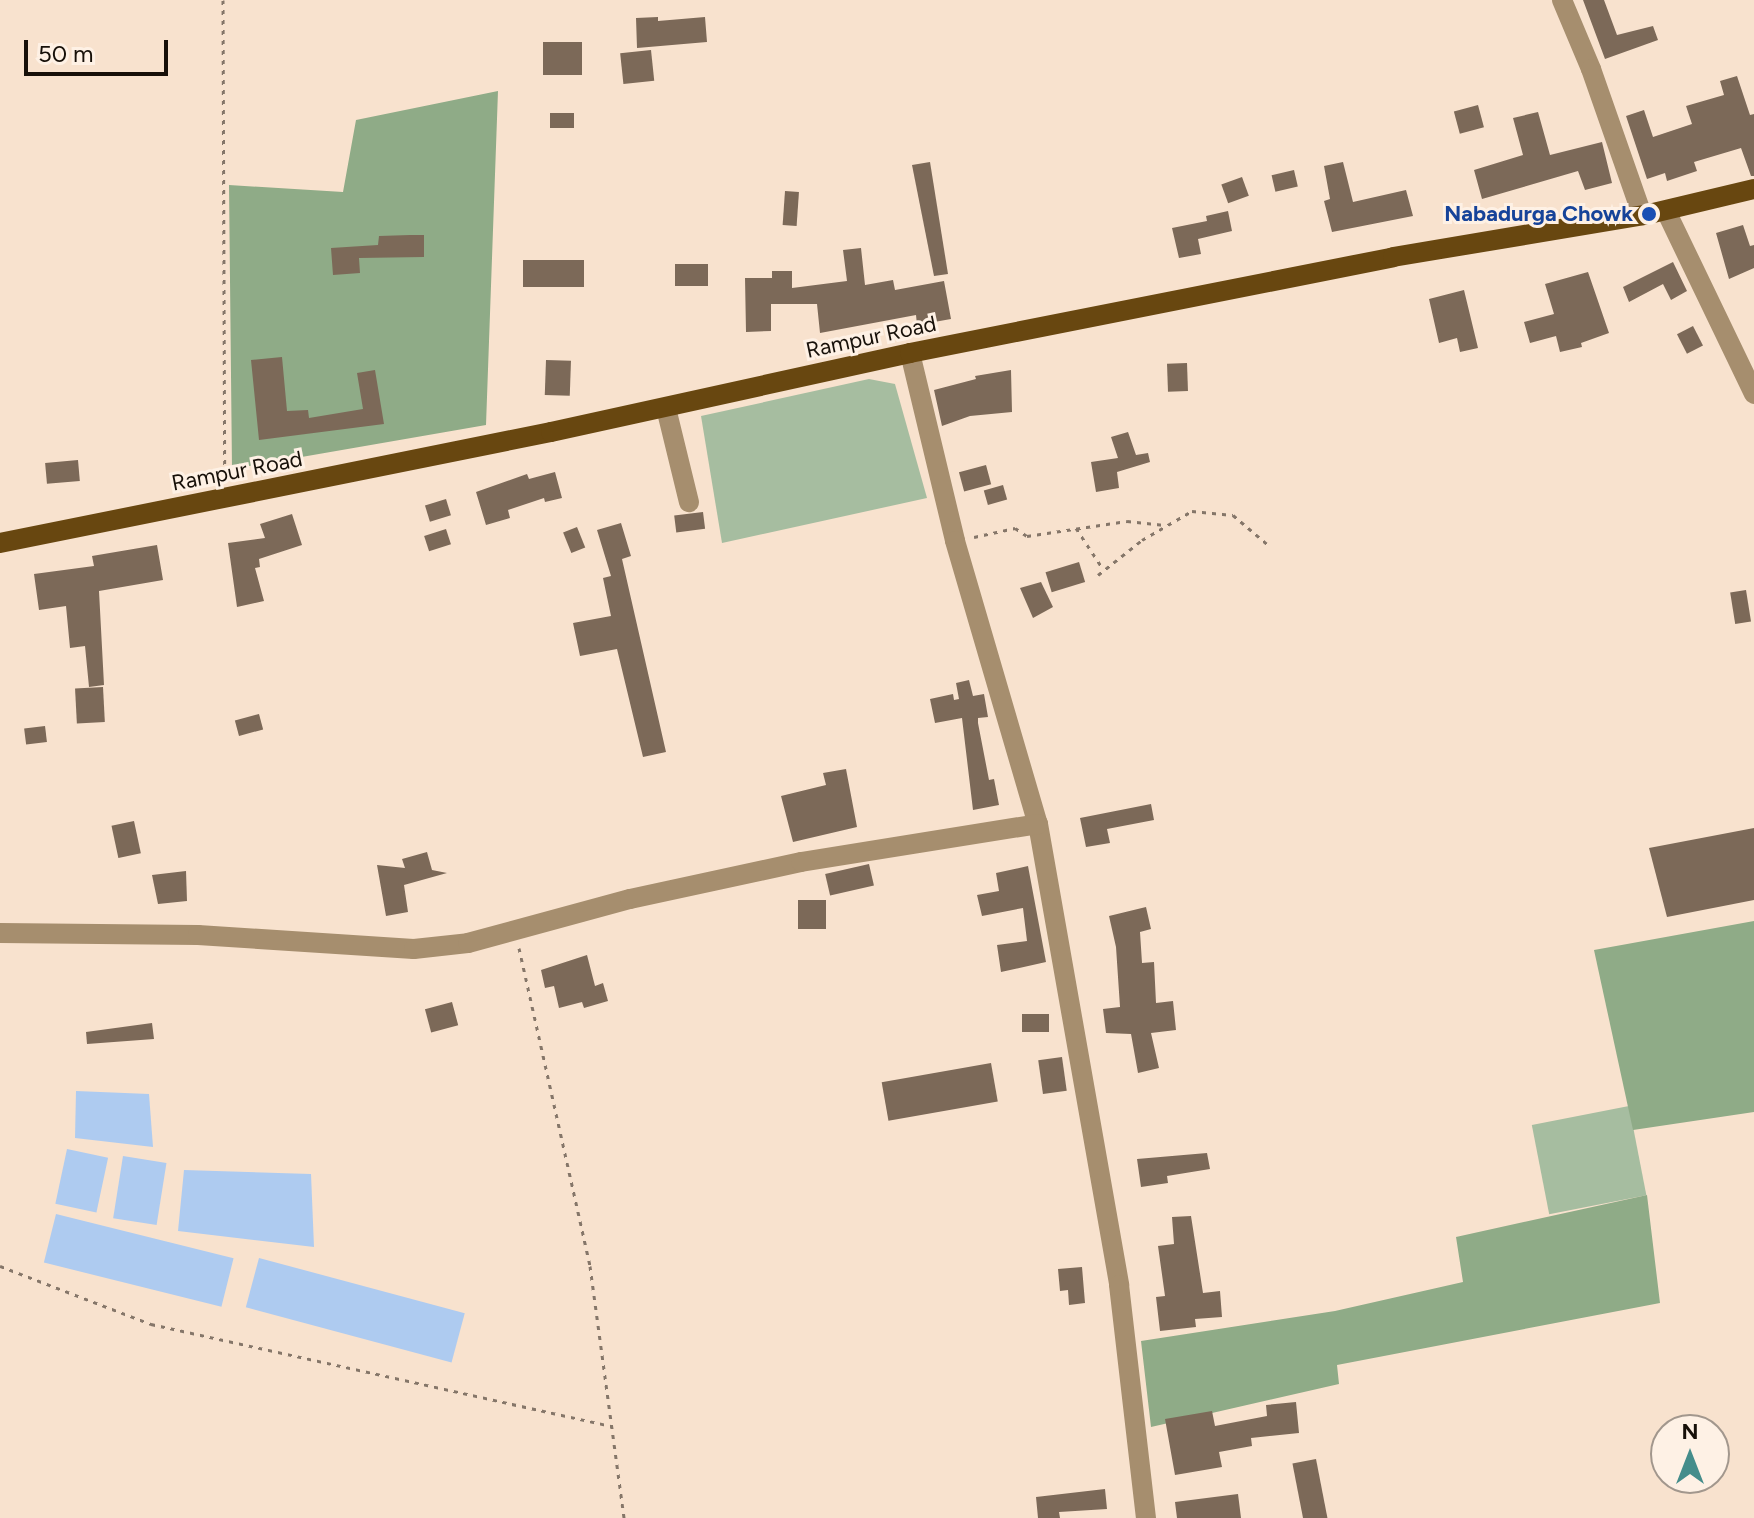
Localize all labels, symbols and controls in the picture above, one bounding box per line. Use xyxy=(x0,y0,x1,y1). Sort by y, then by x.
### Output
scale bar xyxy=(28,24,172,74)
text: 50 m xyxy=(38,39,94,68)
place label: Nabadurga Chowk xyxy=(1444,201,1633,227)
marker: Nabadurga Chowk xyxy=(1640,205,1658,223)
street label: Rampur Road xyxy=(803,310,939,364)
street label: Rampur Road xyxy=(169,445,305,497)
north arrow xyxy=(1650,1414,1730,1494)
text: N xyxy=(1681,1418,1699,1445)

